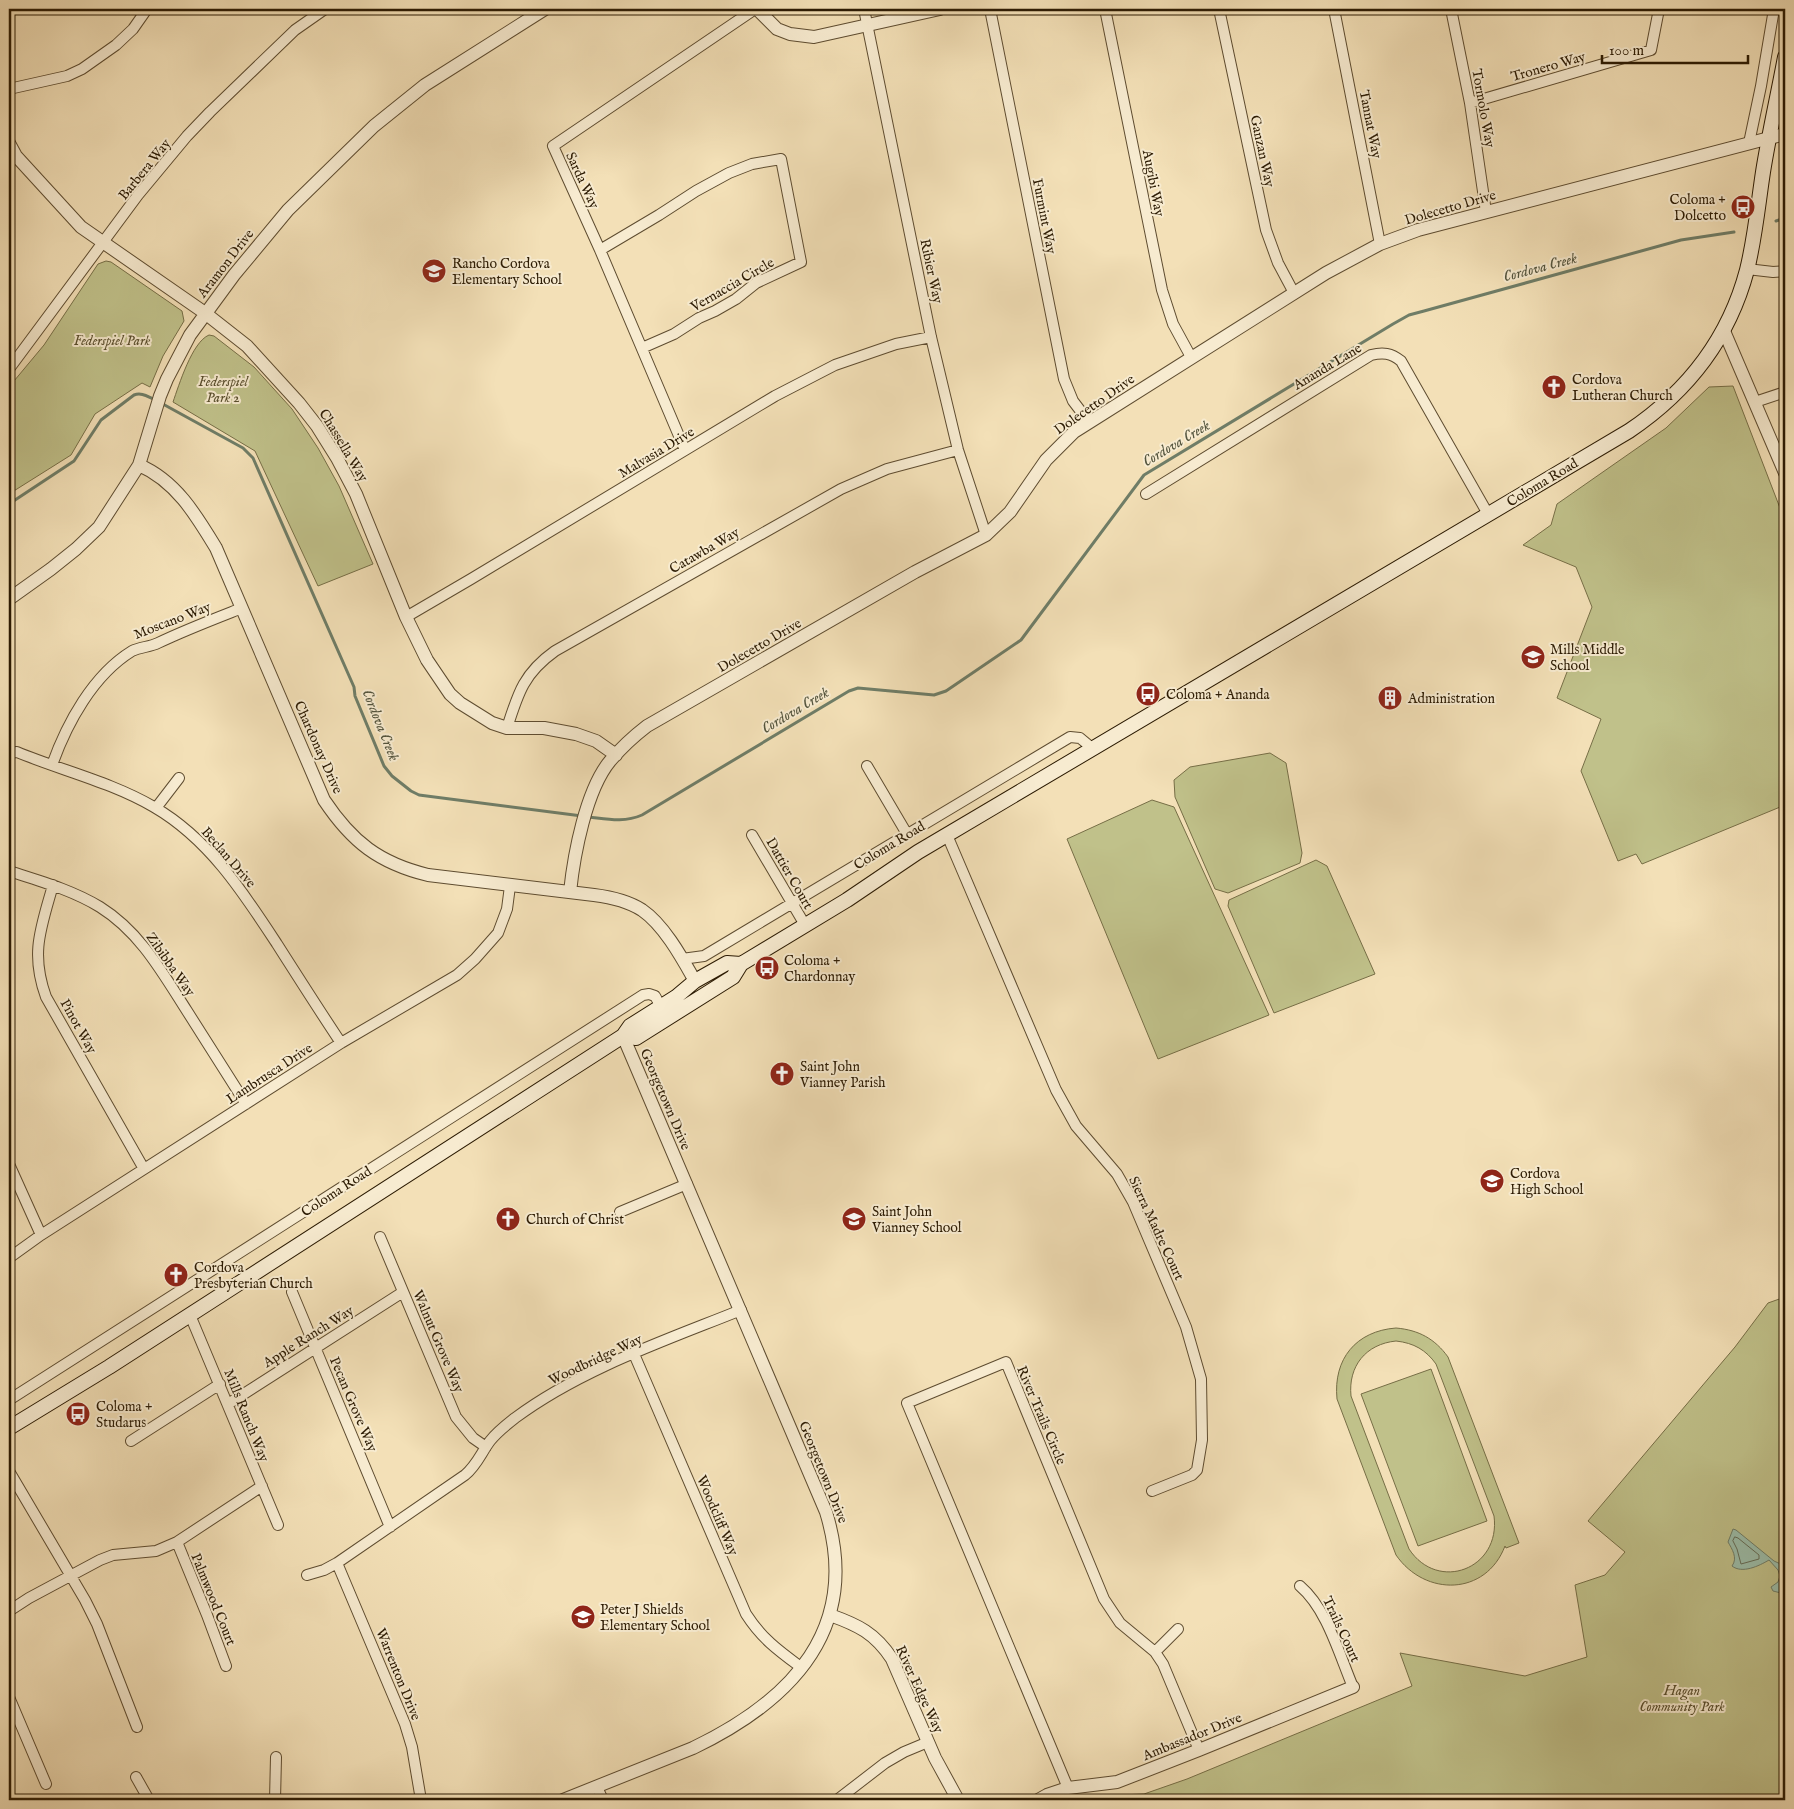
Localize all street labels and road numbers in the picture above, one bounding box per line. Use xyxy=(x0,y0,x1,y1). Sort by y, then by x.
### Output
street label: Tronero Way xyxy=(1509,48,1588,86)
street label: Tormolo Way xyxy=(1467,67,1499,149)
street label: Tannat Way xyxy=(1355,88,1385,160)
street label: Ganzan Way xyxy=(1246,114,1278,189)
street label: Barbera Way xyxy=(115,135,175,204)
street label: Augibi Way xyxy=(1138,147,1168,218)
street label: Sarda Way xyxy=(561,149,603,212)
street label: Furmint Way xyxy=(1028,177,1060,255)
street label: Dolecetto Drive xyxy=(1403,186,1499,230)
street label: Aramon Drive xyxy=(193,225,258,302)
street label: Ribier Way xyxy=(915,237,947,305)
street label: Vernaccia Circle xyxy=(687,253,778,317)
street label: Ananda Lane xyxy=(1289,339,1366,395)
street label: Dolecetto Drive xyxy=(1051,370,1139,439)
street label: Chassella Way xyxy=(314,406,372,485)
street label: Malvasia Drive xyxy=(615,423,698,483)
street label: Coloma Road xyxy=(1503,454,1582,511)
street label: Catawba Way xyxy=(666,524,743,578)
street label: Moscano Way xyxy=(131,598,213,644)
street label: Dolecetto Drive xyxy=(714,614,805,677)
street label: Chardonay Drive xyxy=(290,698,347,797)
street label: Coloma Road xyxy=(850,817,929,874)
street label: Beclan Drive xyxy=(197,824,260,892)
street label: Dattier Court xyxy=(761,834,817,913)
street label: Zibibba Way xyxy=(142,929,199,1000)
street label: Pinot Way xyxy=(56,996,101,1057)
street label: Lambrusca Drive xyxy=(223,1039,317,1108)
street label: Georgetown Drive xyxy=(636,1046,695,1153)
street label: Coloma Road xyxy=(298,1162,376,1221)
street label: Sierra Madre Court xyxy=(1124,1174,1188,1283)
street label: Walnut Grove Way xyxy=(408,1288,468,1395)
street label: Apple Ranch Way xyxy=(259,1302,357,1372)
street label: Woodbridge Way xyxy=(546,1330,645,1389)
street label: Pecan Grove Way xyxy=(325,1354,381,1455)
street label: River Trails Circle xyxy=(1012,1363,1070,1468)
street label: Mills Ranch Way xyxy=(219,1366,273,1464)
street label: Georgetown Drive xyxy=(794,1419,852,1527)
street label: Woodcliff Way xyxy=(692,1473,742,1558)
street label: Palmwood Court xyxy=(186,1551,240,1648)
street label: Trails Court xyxy=(1318,1594,1364,1665)
street label: Warrenton Drive xyxy=(371,1626,425,1724)
street label: River Edge Way xyxy=(891,1643,947,1736)
street label: Ambassador Drive xyxy=(1139,1709,1245,1765)

